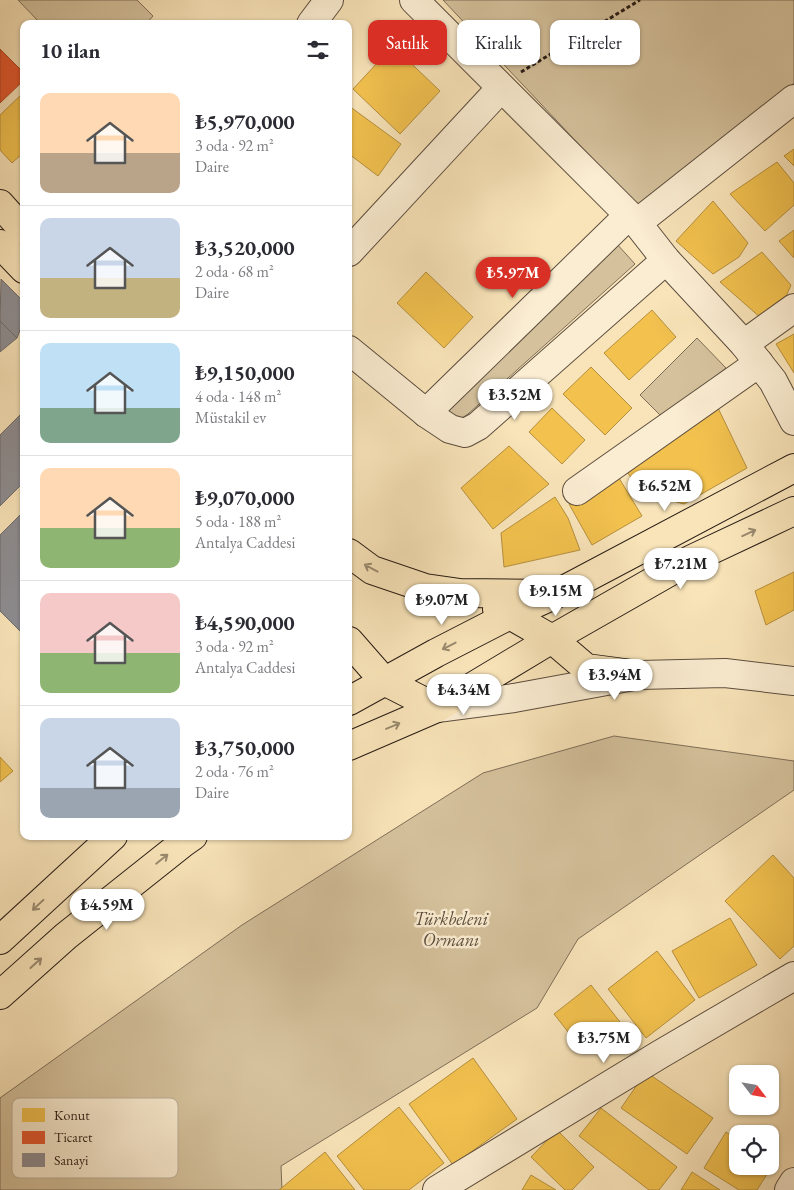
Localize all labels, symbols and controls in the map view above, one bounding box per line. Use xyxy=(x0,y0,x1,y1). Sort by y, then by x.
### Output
chip: Satılık xyxy=(368,20,447,65)
chip: Kiralık xyxy=(457,20,540,65)
chip: Filtreler xyxy=(550,20,640,65)
icon: filters xyxy=(304,36,332,64)
text: 10 ilan xyxy=(40,37,100,64)
text: ₺5,970,000 xyxy=(195,108,295,135)
icon: home xyxy=(80,113,140,173)
text: 3 oda · 92 m² xyxy=(195,135,274,156)
text: Daire xyxy=(195,156,229,177)
text: ₺3,520,000 xyxy=(195,234,295,261)
icon: home xyxy=(80,238,140,298)
pin: ₺5.97M xyxy=(472,256,554,299)
text: 2 oda · 68 m² xyxy=(195,261,274,282)
text: ₺5.97M xyxy=(487,262,539,283)
text: Daire xyxy=(195,282,229,303)
text: ₺9,150,000 xyxy=(195,359,295,386)
icon: home xyxy=(80,363,140,423)
pin: ₺3.52M xyxy=(474,378,556,421)
text: ₺3.52M xyxy=(489,384,541,405)
text: 4 oda · 148 m² xyxy=(195,386,281,407)
text: Müstakil ev xyxy=(195,407,266,428)
pin: ₺6.52M xyxy=(624,470,706,512)
text: ₺6.52M xyxy=(639,475,691,496)
text: ₺9,070,000 xyxy=(195,484,295,511)
icon: home xyxy=(80,488,140,548)
text: 5 oda · 188 m² xyxy=(195,511,281,532)
one-way arrow xyxy=(741,527,756,537)
text: Antalya Caddesi xyxy=(195,532,295,553)
pin: ₺7.21M xyxy=(640,548,722,590)
text: ₺7.21M xyxy=(655,553,707,574)
one-way arrow xyxy=(364,563,379,573)
pin: ₺9.15M xyxy=(515,574,597,617)
text: ₺9.15M xyxy=(530,580,582,601)
pin: ₺9.07M xyxy=(401,584,483,626)
text: ₺9.07M xyxy=(416,589,468,610)
text: ₺4,590,000 xyxy=(195,609,295,636)
icon: home xyxy=(80,613,140,673)
text: 3 oda · 92 m² xyxy=(195,636,274,657)
one-way arrow xyxy=(442,642,457,651)
text: Antalya Caddesi xyxy=(195,657,295,678)
pin: ₺3.94M xyxy=(574,658,656,701)
text: ₺3.94M xyxy=(589,664,641,685)
pin: ₺4.34M xyxy=(423,674,505,716)
text: ₺4.34M xyxy=(438,679,490,700)
one-way arrow xyxy=(386,721,401,730)
text: ₺3,750,000 xyxy=(195,734,295,761)
icon: home xyxy=(80,738,140,798)
text: 2 oda · 76 m² xyxy=(195,761,274,782)
text: Daire xyxy=(195,782,229,803)
one-way arrow xyxy=(155,854,168,865)
pin: ₺4.59M xyxy=(66,888,148,931)
text: ₺4.59M xyxy=(81,894,133,915)
one-way arrow xyxy=(32,899,45,911)
park label: Türkbeleni Ormanı xyxy=(414,907,489,951)
one-way arrow xyxy=(30,957,43,969)
pin: ₺3.75M xyxy=(563,1022,645,1064)
text: ₺3.75M xyxy=(578,1027,630,1048)
north arrow xyxy=(729,1065,779,1115)
map controls xyxy=(729,1065,779,1175)
legend xyxy=(12,1098,178,1178)
text: Konut xyxy=(54,1106,90,1124)
button: locate xyxy=(729,1125,779,1175)
text: Ticaret xyxy=(54,1128,93,1146)
text: Sanayi xyxy=(54,1151,89,1169)

